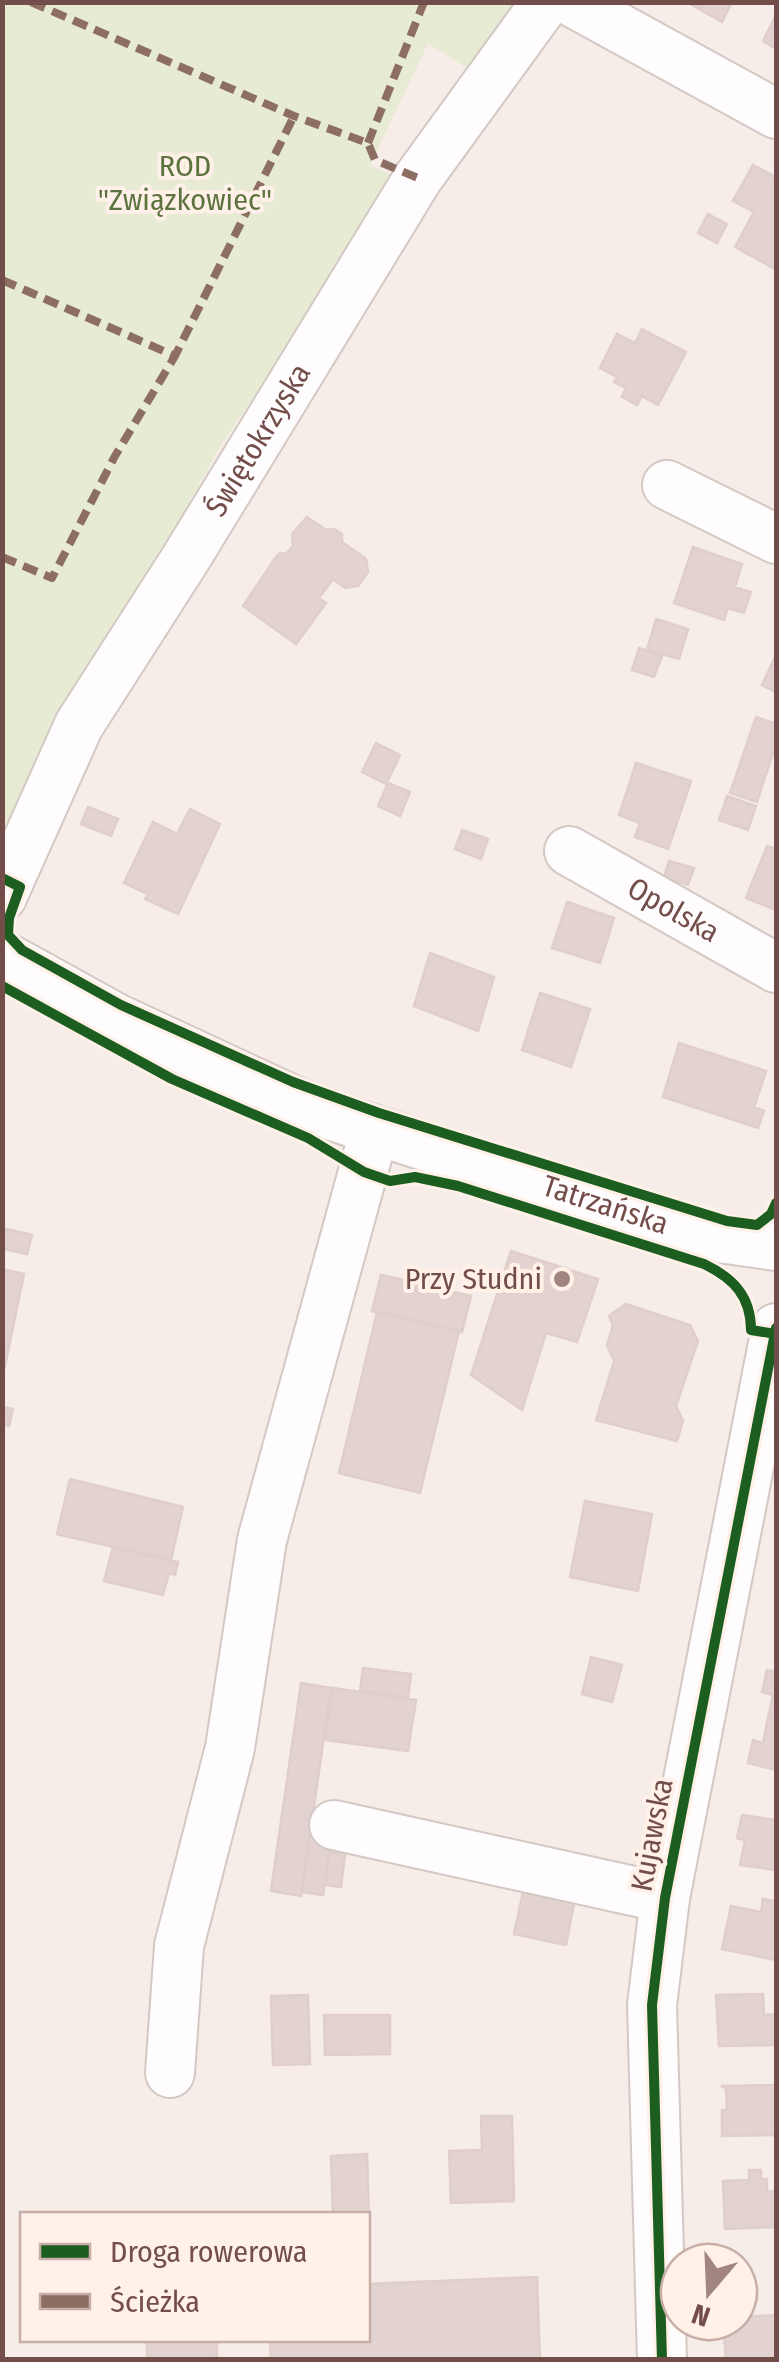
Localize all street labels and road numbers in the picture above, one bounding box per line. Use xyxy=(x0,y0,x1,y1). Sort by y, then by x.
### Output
street label: Świętokrzyska xyxy=(198,357,318,523)
street label: Opolska xyxy=(621,870,726,950)
street label: Tatrzańska xyxy=(538,1168,673,1242)
street label: Kujawska xyxy=(623,1776,681,1894)

